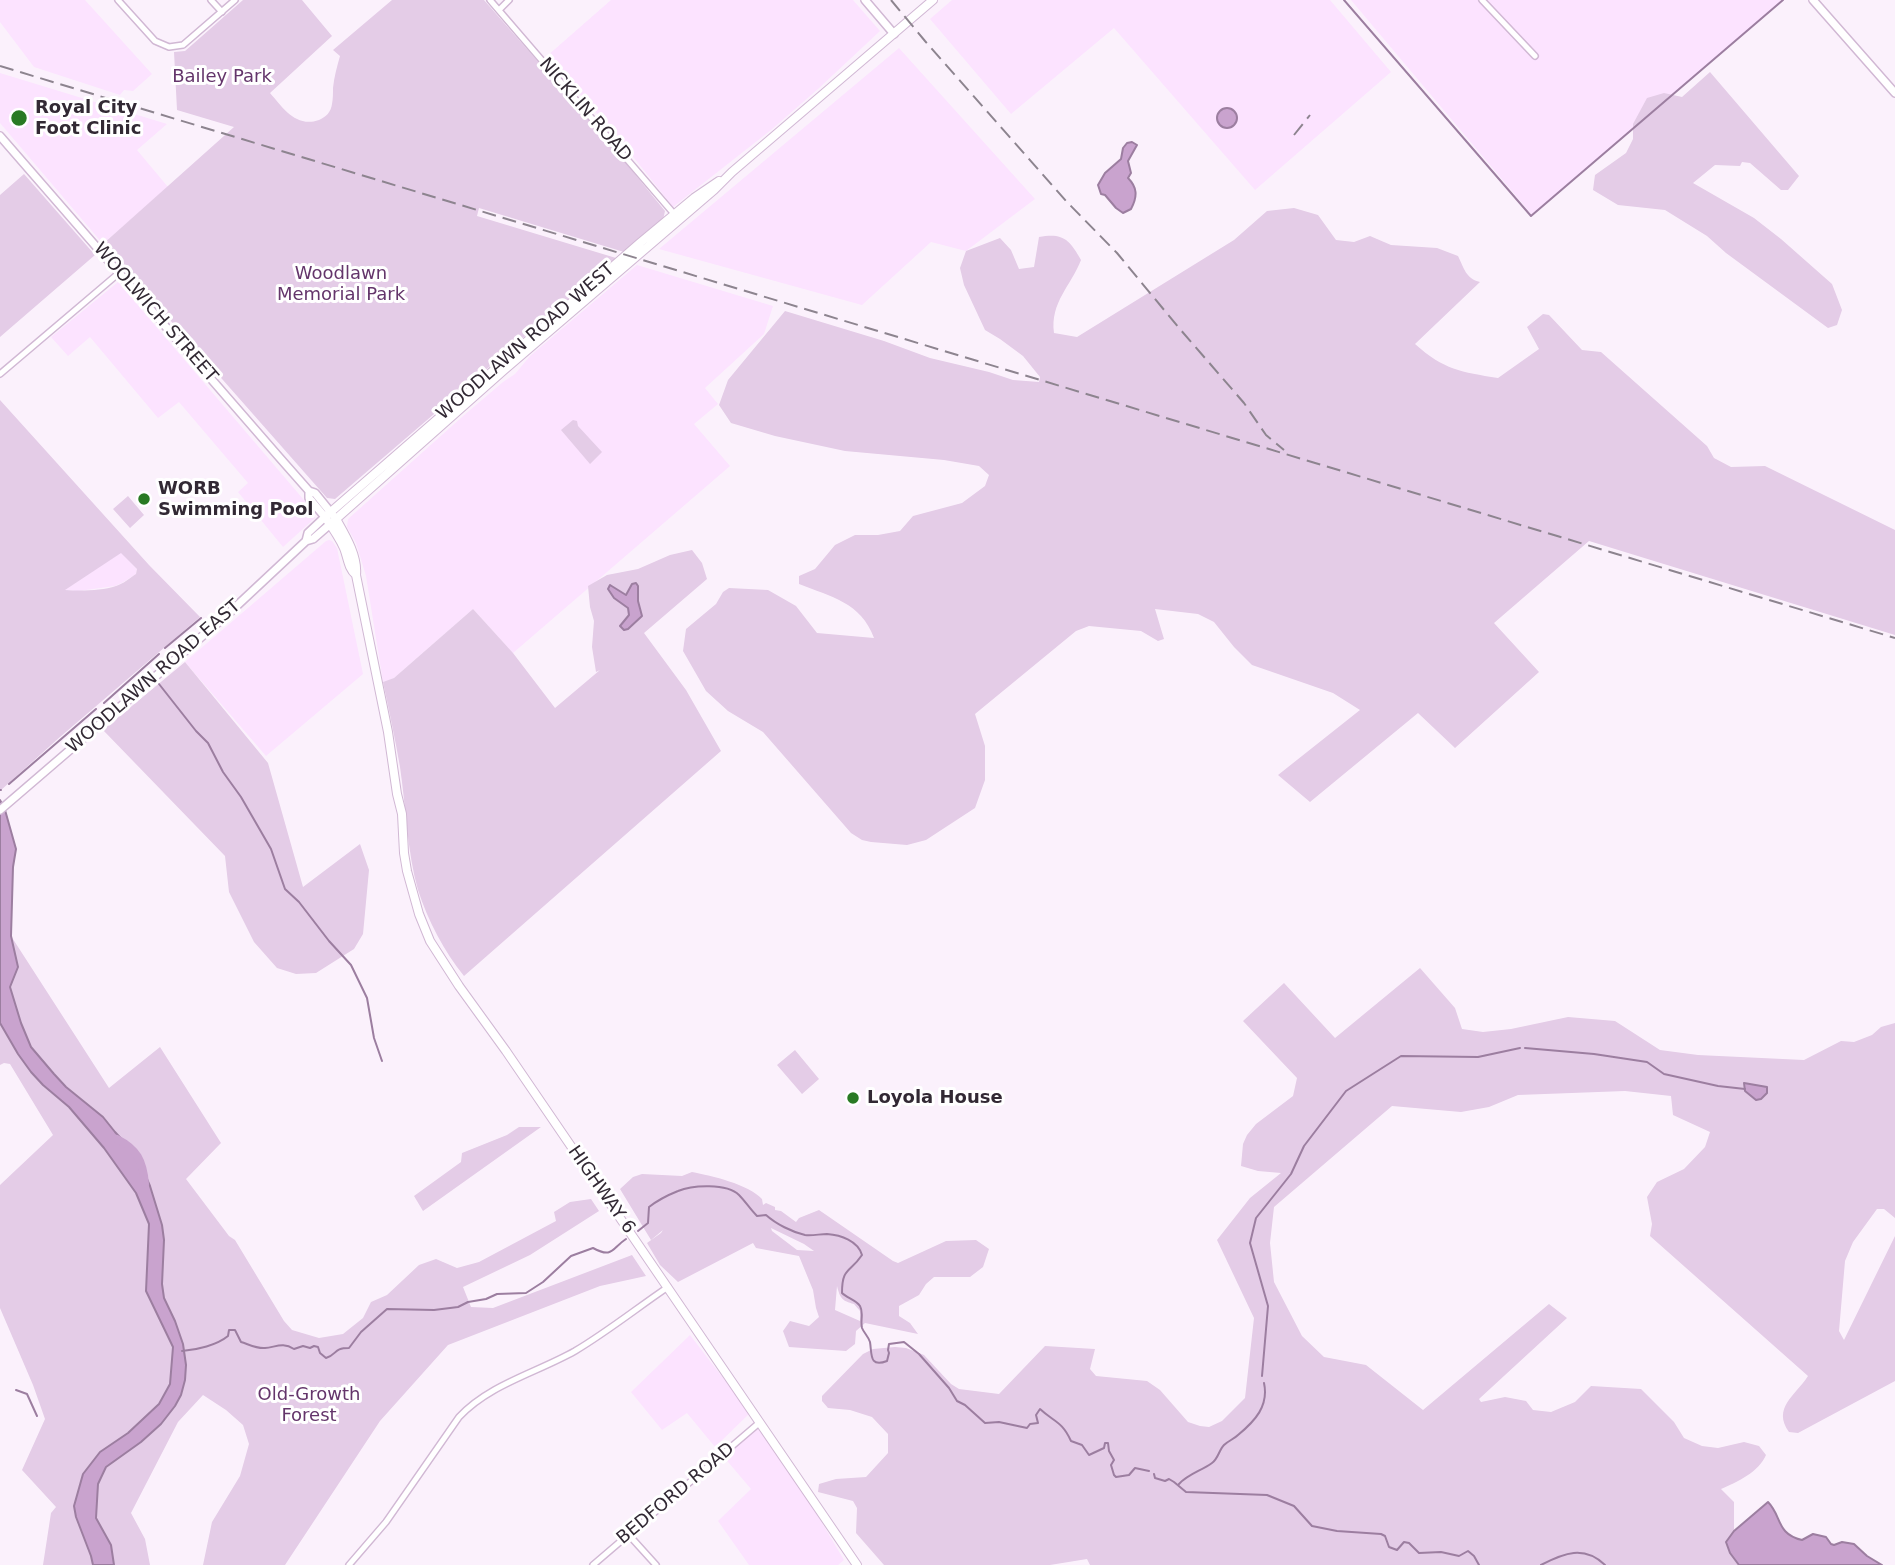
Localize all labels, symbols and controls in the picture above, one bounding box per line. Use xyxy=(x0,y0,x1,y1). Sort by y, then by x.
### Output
street label: NICKLIN ROAD xyxy=(534,54,636,166)
park label: Bailey Park xyxy=(172,66,272,88)
place label: Royal City Foot Clinic xyxy=(35,97,141,140)
marker: Royal City Foot Clinic xyxy=(9,108,29,128)
street label: WOOLWICH STREET xyxy=(88,239,222,387)
street label: WOODLAWN ROAD WEST xyxy=(433,259,619,425)
park label: Woodlawn Memorial Park xyxy=(277,263,405,306)
place label: WORB Swimming Pool xyxy=(158,478,314,520)
marker: WORB Swimming Pool xyxy=(136,491,152,507)
street label: WOODLAWN ROAD EAST xyxy=(63,596,245,758)
place label: Loyola House xyxy=(867,1087,1003,1109)
marker: Loyola House xyxy=(845,1090,861,1106)
street label: HIGHWAY 6 xyxy=(563,1142,639,1238)
park label: Old-Growth Forest xyxy=(258,1384,360,1426)
street label: BEDFORD ROAD xyxy=(613,1439,739,1549)

